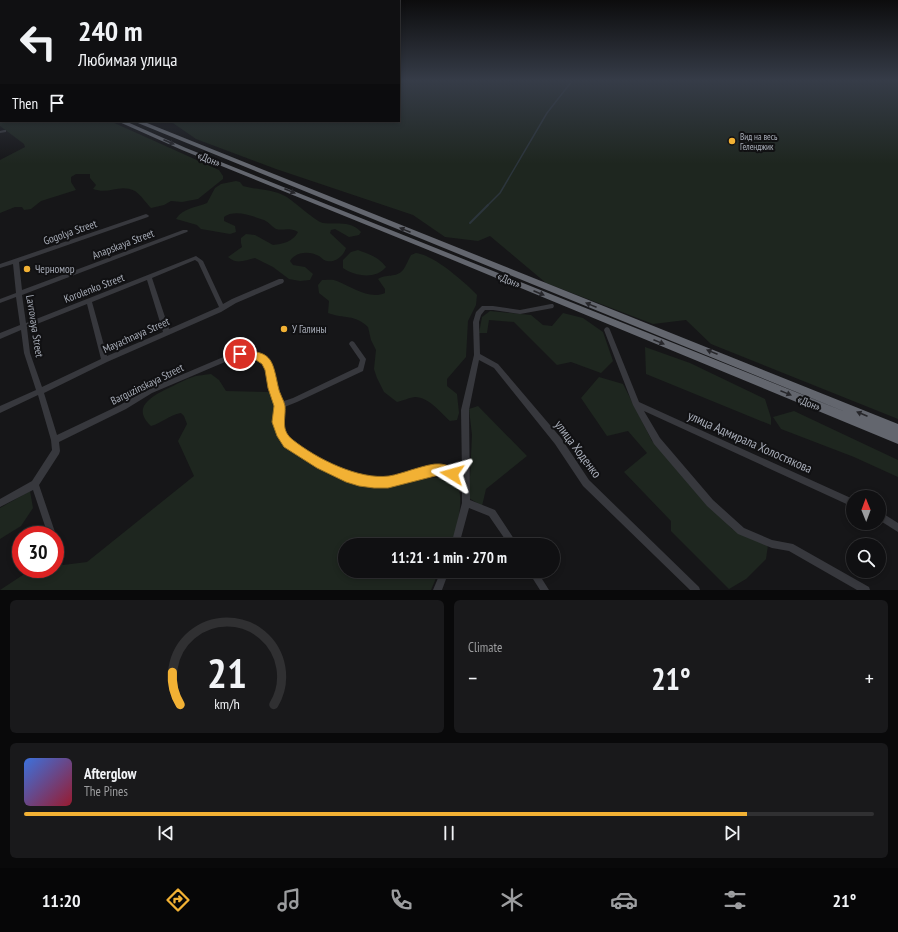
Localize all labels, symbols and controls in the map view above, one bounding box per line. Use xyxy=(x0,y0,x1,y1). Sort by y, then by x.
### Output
text: 240 m xyxy=(78,12,142,49)
icon: left xyxy=(12,16,64,68)
text: Любимая улица xyxy=(78,48,177,71)
icon: arrive xyxy=(46,92,68,114)
text: Then xyxy=(12,94,38,113)
place label: Вид на весь Геленджик xyxy=(740,131,778,152)
marker: Вид на весь Геленджик xyxy=(727,136,737,146)
one-way arrow xyxy=(163,140,175,146)
street label: «Дон» xyxy=(195,148,223,170)
one-way arrow xyxy=(284,188,296,194)
street label: Gogolya Street xyxy=(41,216,99,248)
street label: Anapskaya Street xyxy=(90,226,156,262)
one-way arrow xyxy=(399,227,411,233)
place label: Черномор xyxy=(35,262,75,276)
marker: Черномор xyxy=(22,264,32,274)
street label: «Дон» xyxy=(495,269,523,291)
street label: Korolenko Street xyxy=(62,270,126,306)
one-way arrow xyxy=(533,290,545,296)
street label: Lavrovaya Street xyxy=(23,294,47,358)
one-way arrow xyxy=(585,301,597,307)
street label: Mayachnaya Street xyxy=(100,314,172,356)
place label: У Галины xyxy=(292,322,326,336)
marker: У Галины xyxy=(279,324,289,334)
pin xyxy=(223,337,257,371)
one-way arrow xyxy=(654,339,666,345)
icon: arrive xyxy=(229,343,251,365)
one-way arrow xyxy=(706,349,718,355)
street label: Barguzinskaya Street xyxy=(108,360,186,408)
one-way arrow xyxy=(780,390,791,396)
street label: «Дон» xyxy=(795,392,823,414)
street label: улица Адмирала Холостякова xyxy=(685,407,815,477)
one-way arrow xyxy=(856,410,868,417)
street label: улица Ходенко xyxy=(551,417,606,482)
position arrow xyxy=(431,453,473,495)
north arrow xyxy=(846,490,886,530)
map controls xyxy=(846,490,886,578)
speed limit sign: 30 xyxy=(12,526,64,578)
button: search xyxy=(846,538,886,578)
text: 11:21 · 1 min · 270 m xyxy=(391,548,507,567)
text: Climate xyxy=(468,639,502,656)
text: 21 xyxy=(207,645,247,698)
text: 21° xyxy=(651,659,691,698)
text: − xyxy=(468,664,477,692)
text: + xyxy=(865,664,874,692)
text: km/h xyxy=(214,693,240,712)
text: Afterglow xyxy=(84,764,136,783)
text: The Pines xyxy=(84,783,128,800)
icon: previous xyxy=(155,822,177,844)
icon: pause xyxy=(438,822,460,844)
icon: next xyxy=(721,822,743,844)
icon: directions xyxy=(164,886,192,914)
icon: music xyxy=(275,886,303,914)
icon: phone xyxy=(387,886,415,914)
icon: climate xyxy=(498,886,526,914)
icon: car xyxy=(610,886,638,914)
icon: filters xyxy=(721,886,749,914)
text: 11:20 xyxy=(42,889,81,912)
text: 21° xyxy=(832,889,856,912)

